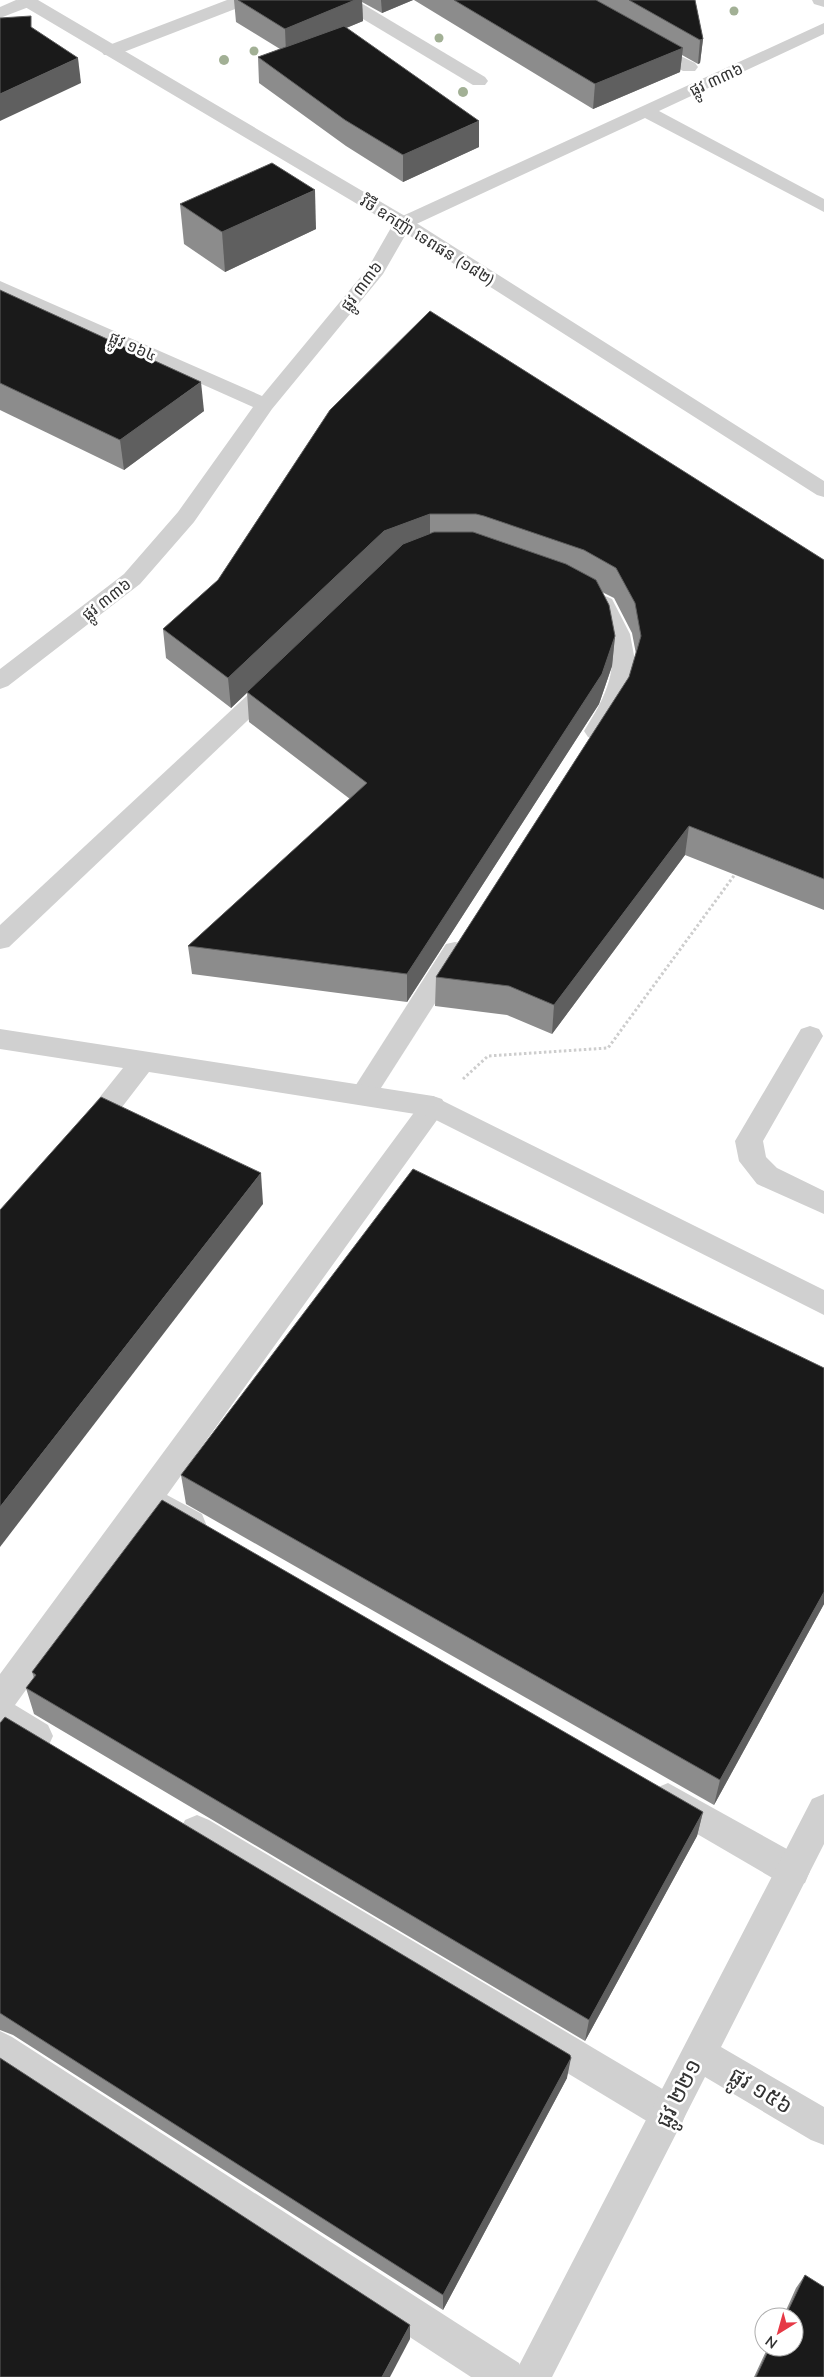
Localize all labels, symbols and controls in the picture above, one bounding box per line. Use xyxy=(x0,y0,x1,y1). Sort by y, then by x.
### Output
street label: ផ្លូវ ៣៣៦ xyxy=(686,58,748,104)
street label: វិថី ឧកញ៉ា ទេពផន (១៨២) xyxy=(356,190,499,290)
street label: ផ្លូវ ៣៣៦ xyxy=(336,257,390,318)
street label: ផ្លូវ ១៦៤ xyxy=(104,327,160,370)
street label: ផ្លូវ ៣៣៦ xyxy=(77,573,138,628)
street label: ផ្លូវ ២២១ xyxy=(649,2054,713,2135)
street label: ផ្លូវ ១៥៦ xyxy=(721,2060,798,2125)
north arrow xyxy=(754,2307,804,2357)
text: N xyxy=(762,2332,781,2353)

